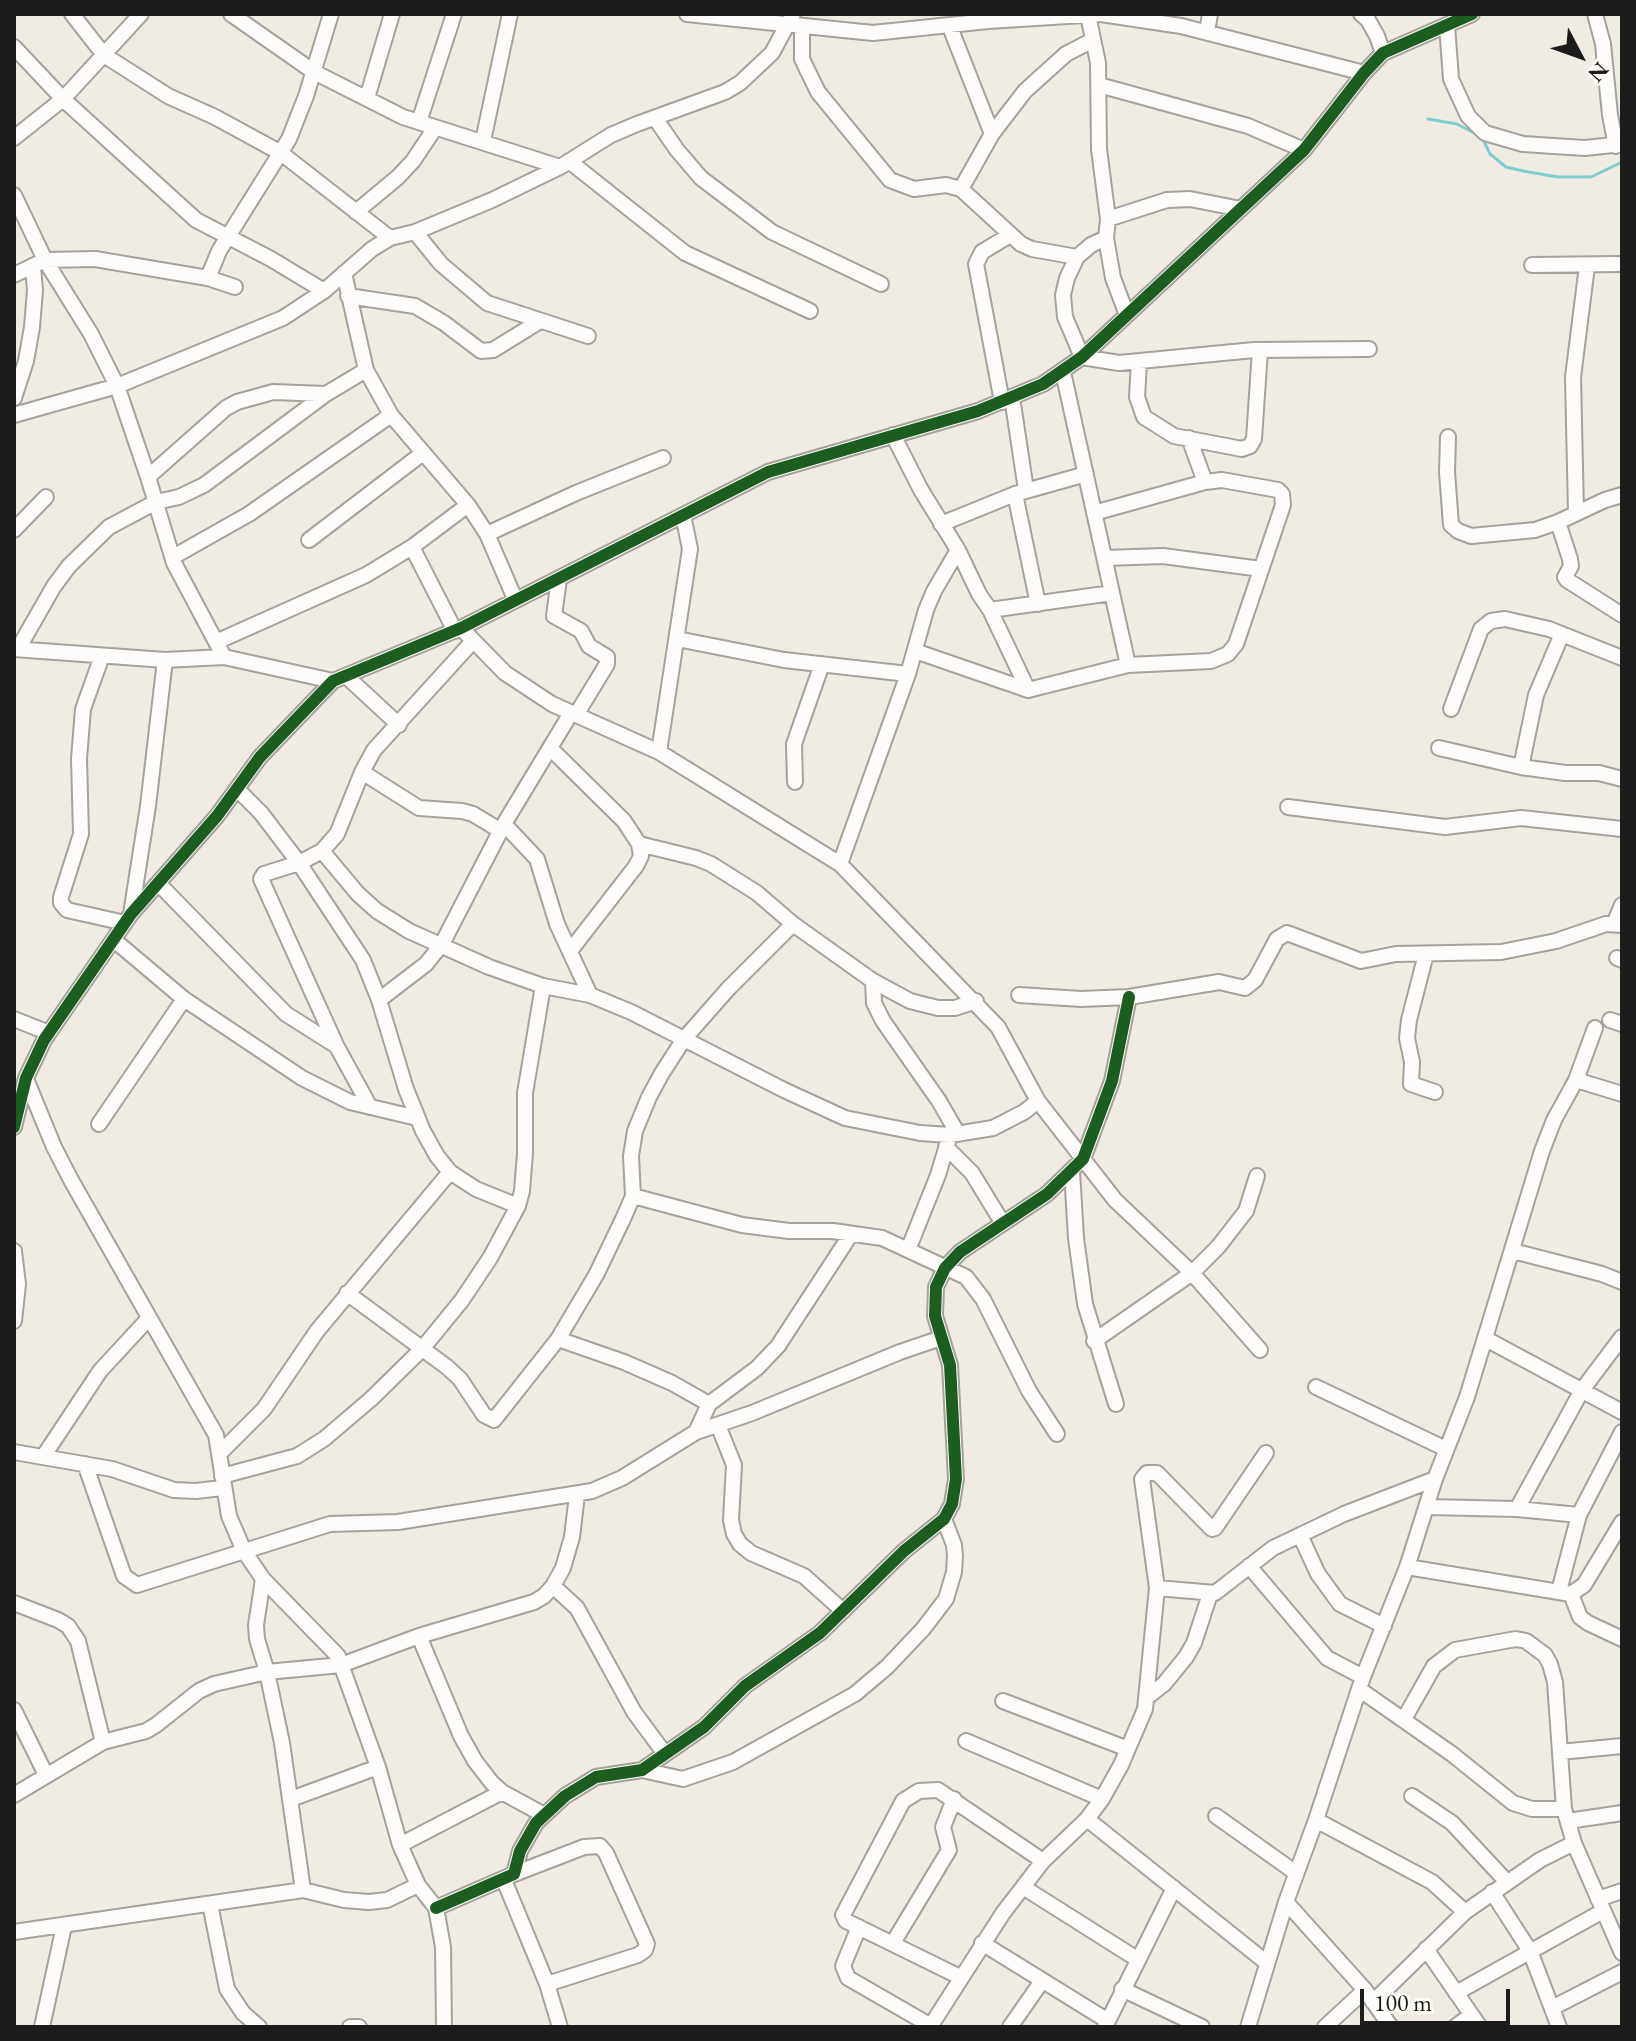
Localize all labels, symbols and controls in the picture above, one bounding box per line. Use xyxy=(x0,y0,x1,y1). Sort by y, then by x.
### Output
north arrow xyxy=(1540,16,1620,96)
text: N xyxy=(1582,56,1615,88)
scale bar xyxy=(1364,1973,1514,2023)
text: 100 m xyxy=(1374,1987,1432,2018)

